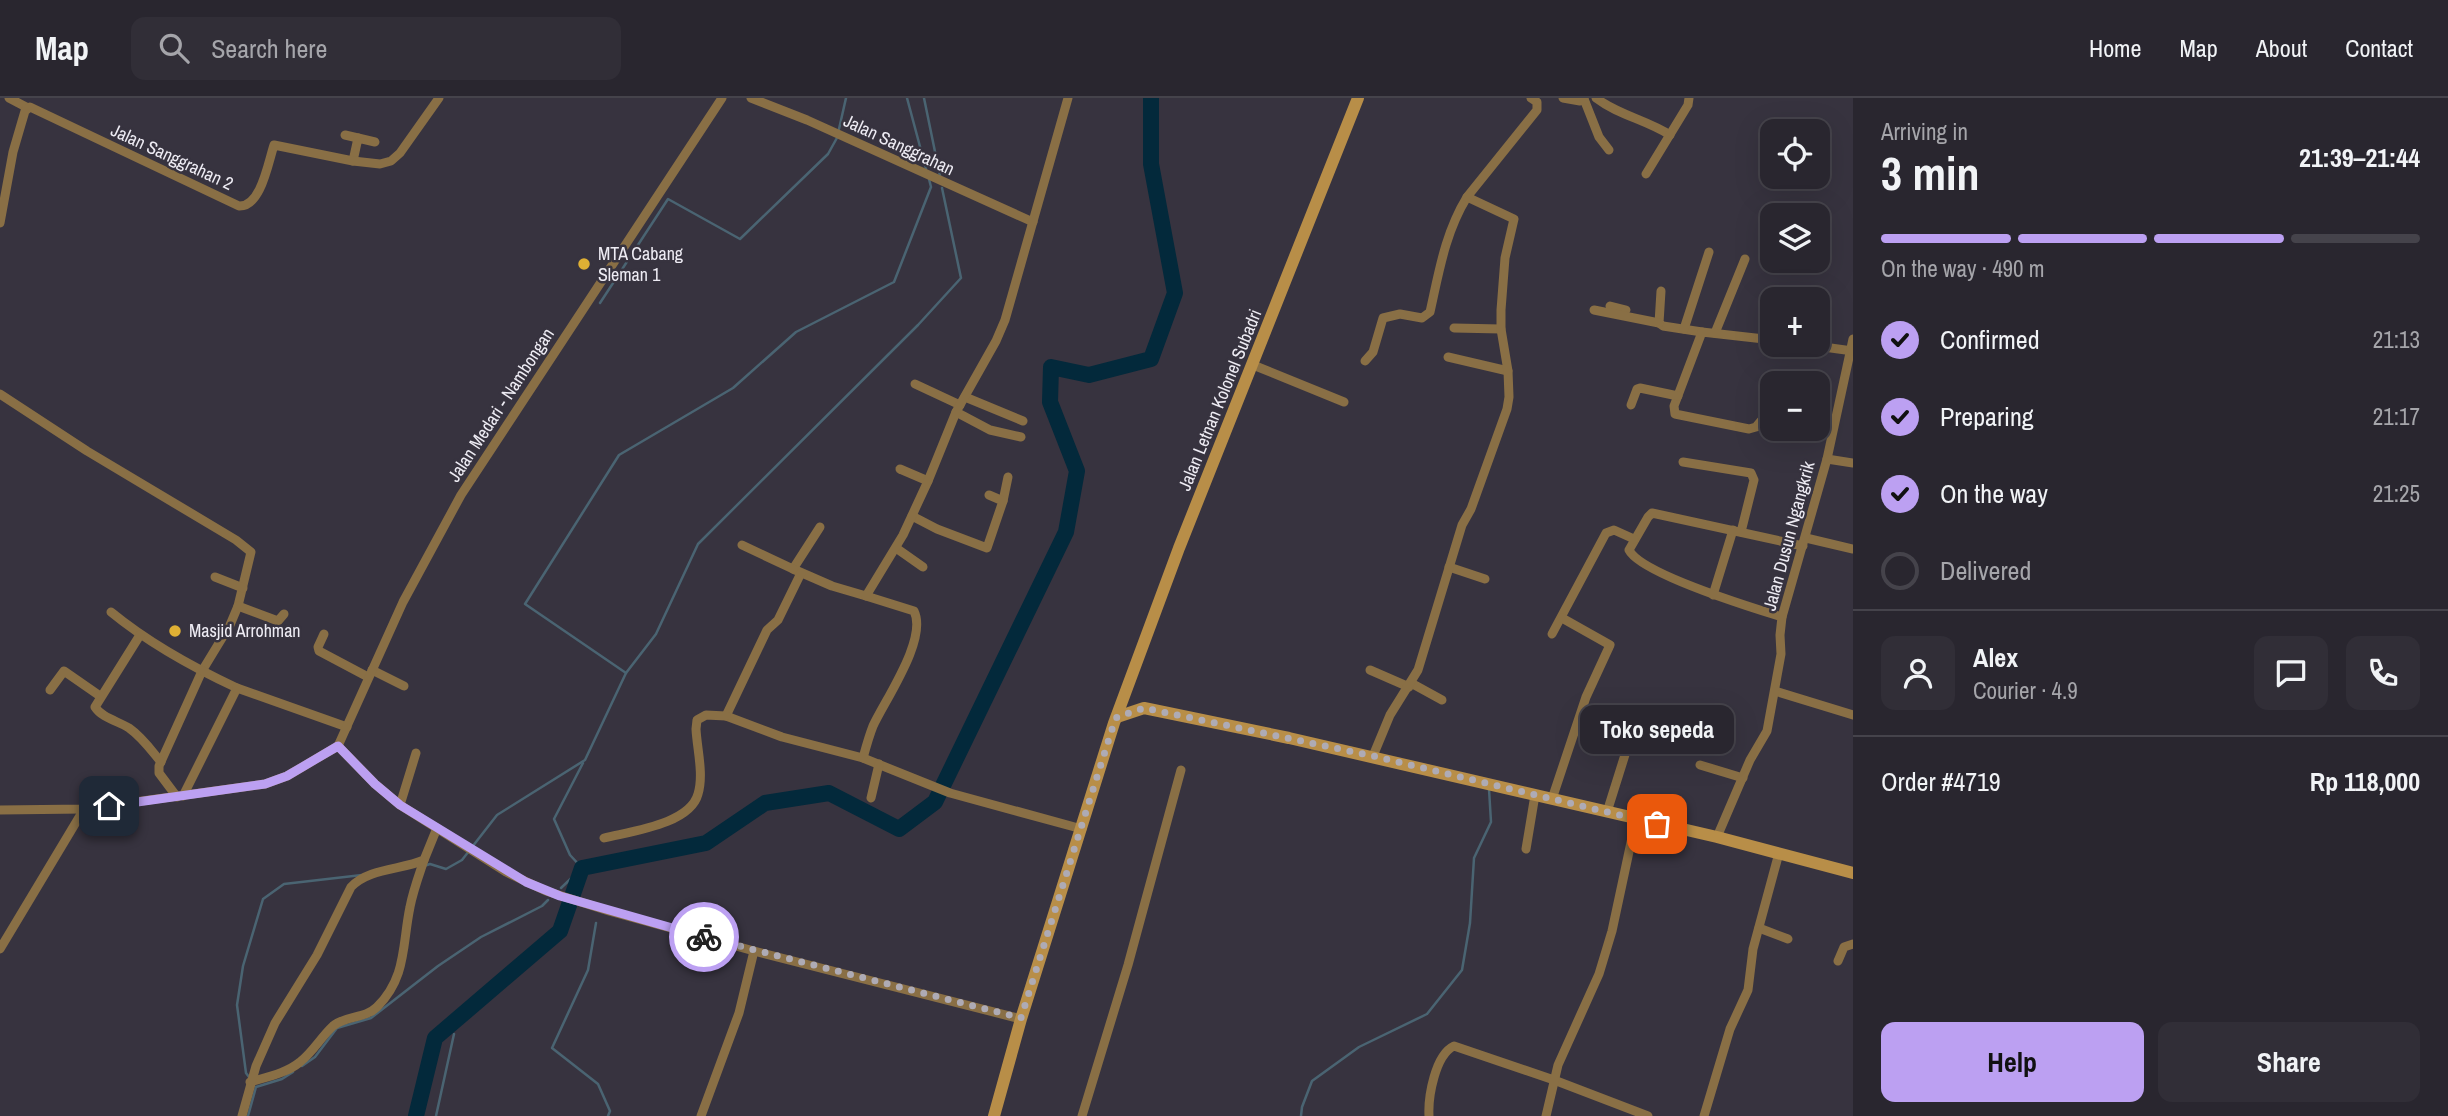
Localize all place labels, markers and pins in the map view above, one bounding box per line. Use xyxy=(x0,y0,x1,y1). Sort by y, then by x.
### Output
place label: MTA Cabang Sleman 1 xyxy=(598,241,684,287)
marker: MTA Cabang Sleman 1 xyxy=(576,256,592,272)
place label: Masjid Arrohman xyxy=(189,618,301,643)
marker: Masjid Arrohman xyxy=(167,623,183,639)
callout: Toko sepeda xyxy=(1580,705,1734,754)
pin xyxy=(79,776,139,836)
pin xyxy=(1627,794,1687,854)

